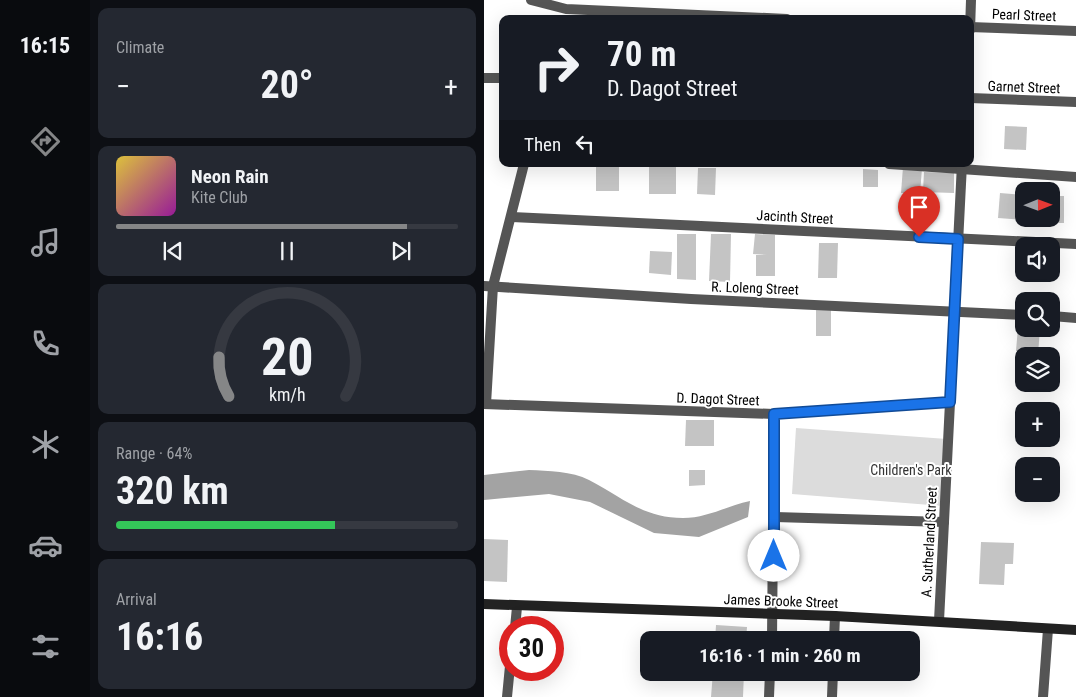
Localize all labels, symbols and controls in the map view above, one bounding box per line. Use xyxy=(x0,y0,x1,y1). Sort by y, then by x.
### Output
street label: Pearl Street xyxy=(992,6,1056,24)
text: 16:15 xyxy=(20,33,70,58)
text: 70 m xyxy=(607,34,676,75)
icon: right xyxy=(524,35,589,100)
text: Climate xyxy=(116,38,164,57)
text: 20° xyxy=(260,63,314,107)
text: − xyxy=(116,70,130,103)
text: + xyxy=(444,70,458,103)
text: D. Dagot Street xyxy=(607,76,737,101)
street label: Garnet Street xyxy=(987,78,1061,96)
icon: directions xyxy=(28,124,63,159)
icon: left xyxy=(571,130,599,158)
text: Then xyxy=(524,133,561,156)
text: Neon Rain xyxy=(191,165,269,188)
north arrow xyxy=(1015,182,1060,228)
map controls xyxy=(1015,182,1060,502)
pin xyxy=(898,186,940,237)
text: Kite Club xyxy=(191,188,248,207)
icon: arrive xyxy=(905,193,933,221)
street label: Jacinth Street xyxy=(756,207,834,227)
icon: music xyxy=(28,225,63,260)
icon: previous xyxy=(159,237,187,265)
icon: pause xyxy=(273,237,301,265)
icon: next xyxy=(387,237,415,265)
button: sound xyxy=(1015,237,1060,282)
street label: R. Loleng Street xyxy=(711,278,799,298)
button: search xyxy=(1015,292,1060,337)
icon: phone xyxy=(28,326,63,361)
text: 20 xyxy=(261,327,313,388)
button: layers xyxy=(1015,347,1060,392)
text: km/h xyxy=(269,384,305,405)
street label: D. Dagot Street xyxy=(676,390,760,408)
button: + xyxy=(1015,402,1060,447)
icon: climate xyxy=(28,427,63,462)
text: Range · 64% xyxy=(116,444,192,463)
button: − xyxy=(1015,457,1060,502)
park label: Children's Park xyxy=(870,462,952,478)
text: 320 km xyxy=(116,469,229,513)
street label: A. Sutherland Street xyxy=(918,486,940,598)
icon: car xyxy=(28,528,63,563)
position arrow xyxy=(747,529,799,581)
text: Arrival xyxy=(116,590,157,609)
street label: James Brooke Street xyxy=(723,591,839,611)
text: 16:16 xyxy=(116,615,203,659)
speed limit sign: 30 xyxy=(499,616,564,681)
icon: filters xyxy=(28,629,63,664)
text: 16:16 · 1 min · 260 m xyxy=(699,644,861,667)

